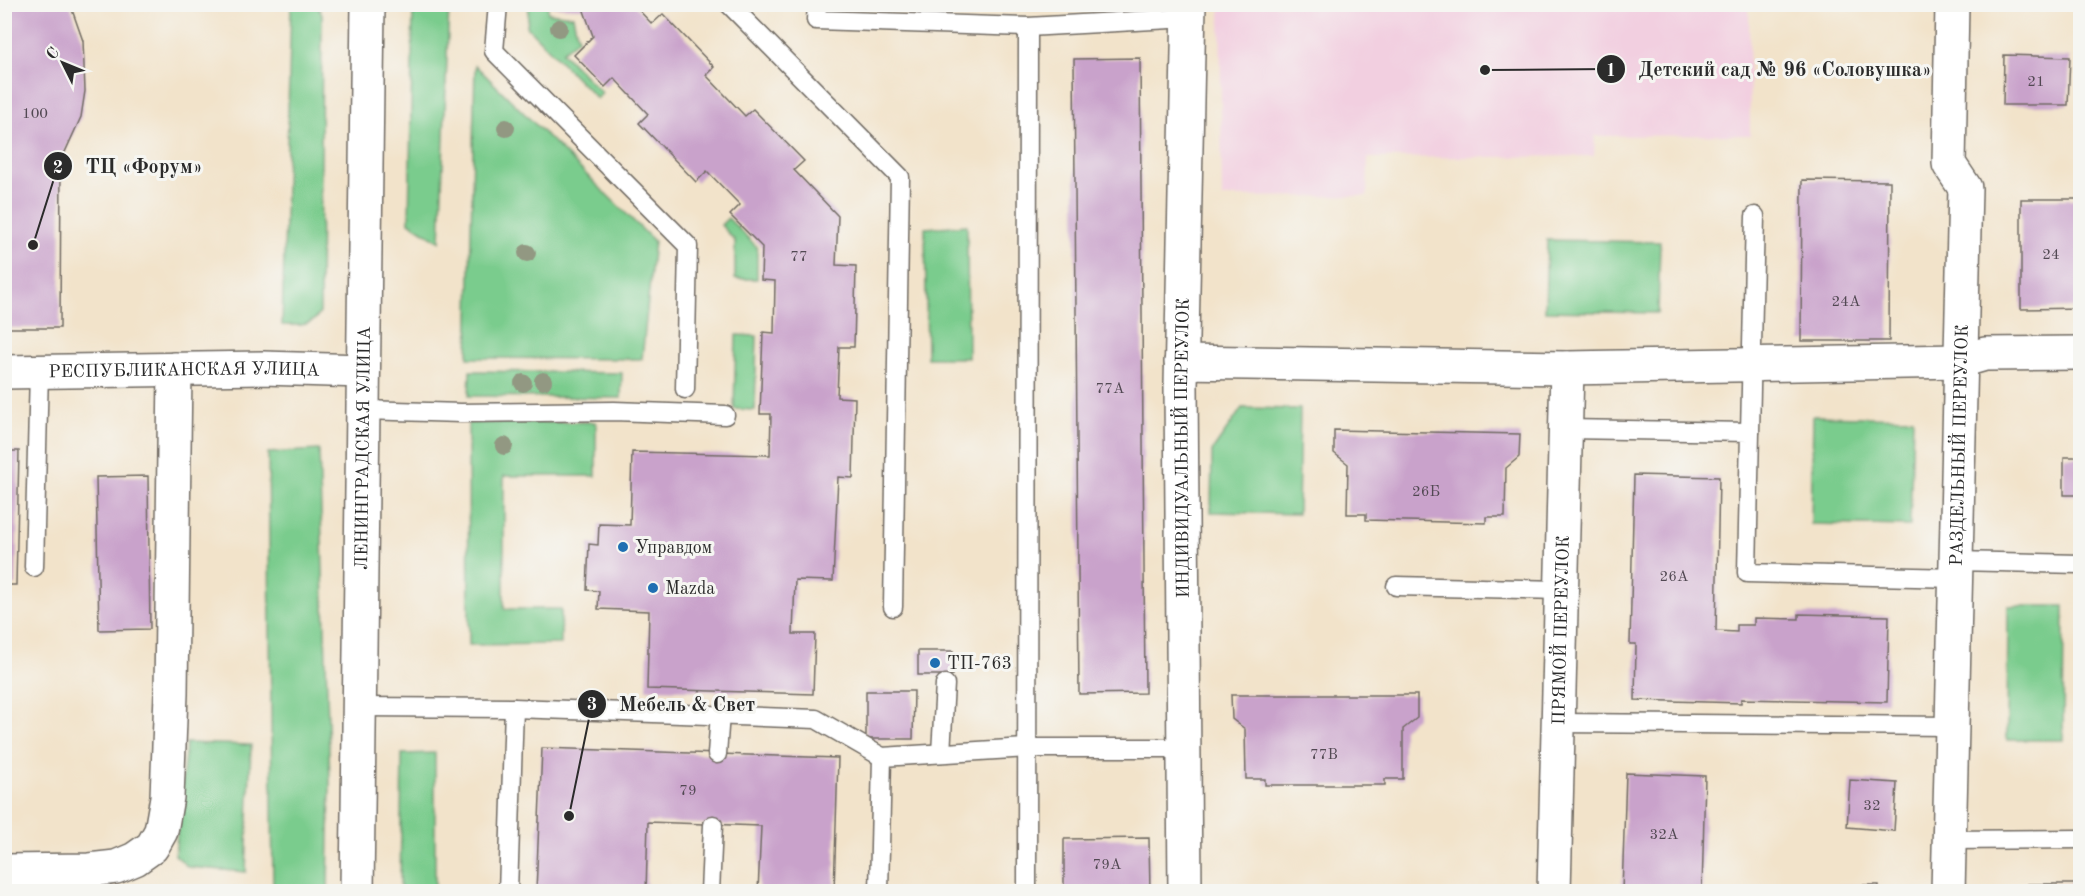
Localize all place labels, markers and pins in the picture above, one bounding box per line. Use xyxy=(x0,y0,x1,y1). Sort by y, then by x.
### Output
callout: Детский сад № 96 «Соловушка» xyxy=(1596,50,1943,88)
callout: ТЦ «Форум» xyxy=(43,147,214,185)
place label: Управдом xyxy=(635,539,712,557)
marker: Управдом xyxy=(616,540,630,554)
place label: Mazda xyxy=(665,580,715,598)
marker: Mazda xyxy=(646,581,660,595)
place label: ТП-763 xyxy=(947,655,1012,673)
marker: ТП-763 xyxy=(928,656,942,670)
callout: Мебель & Свет xyxy=(577,685,767,723)

